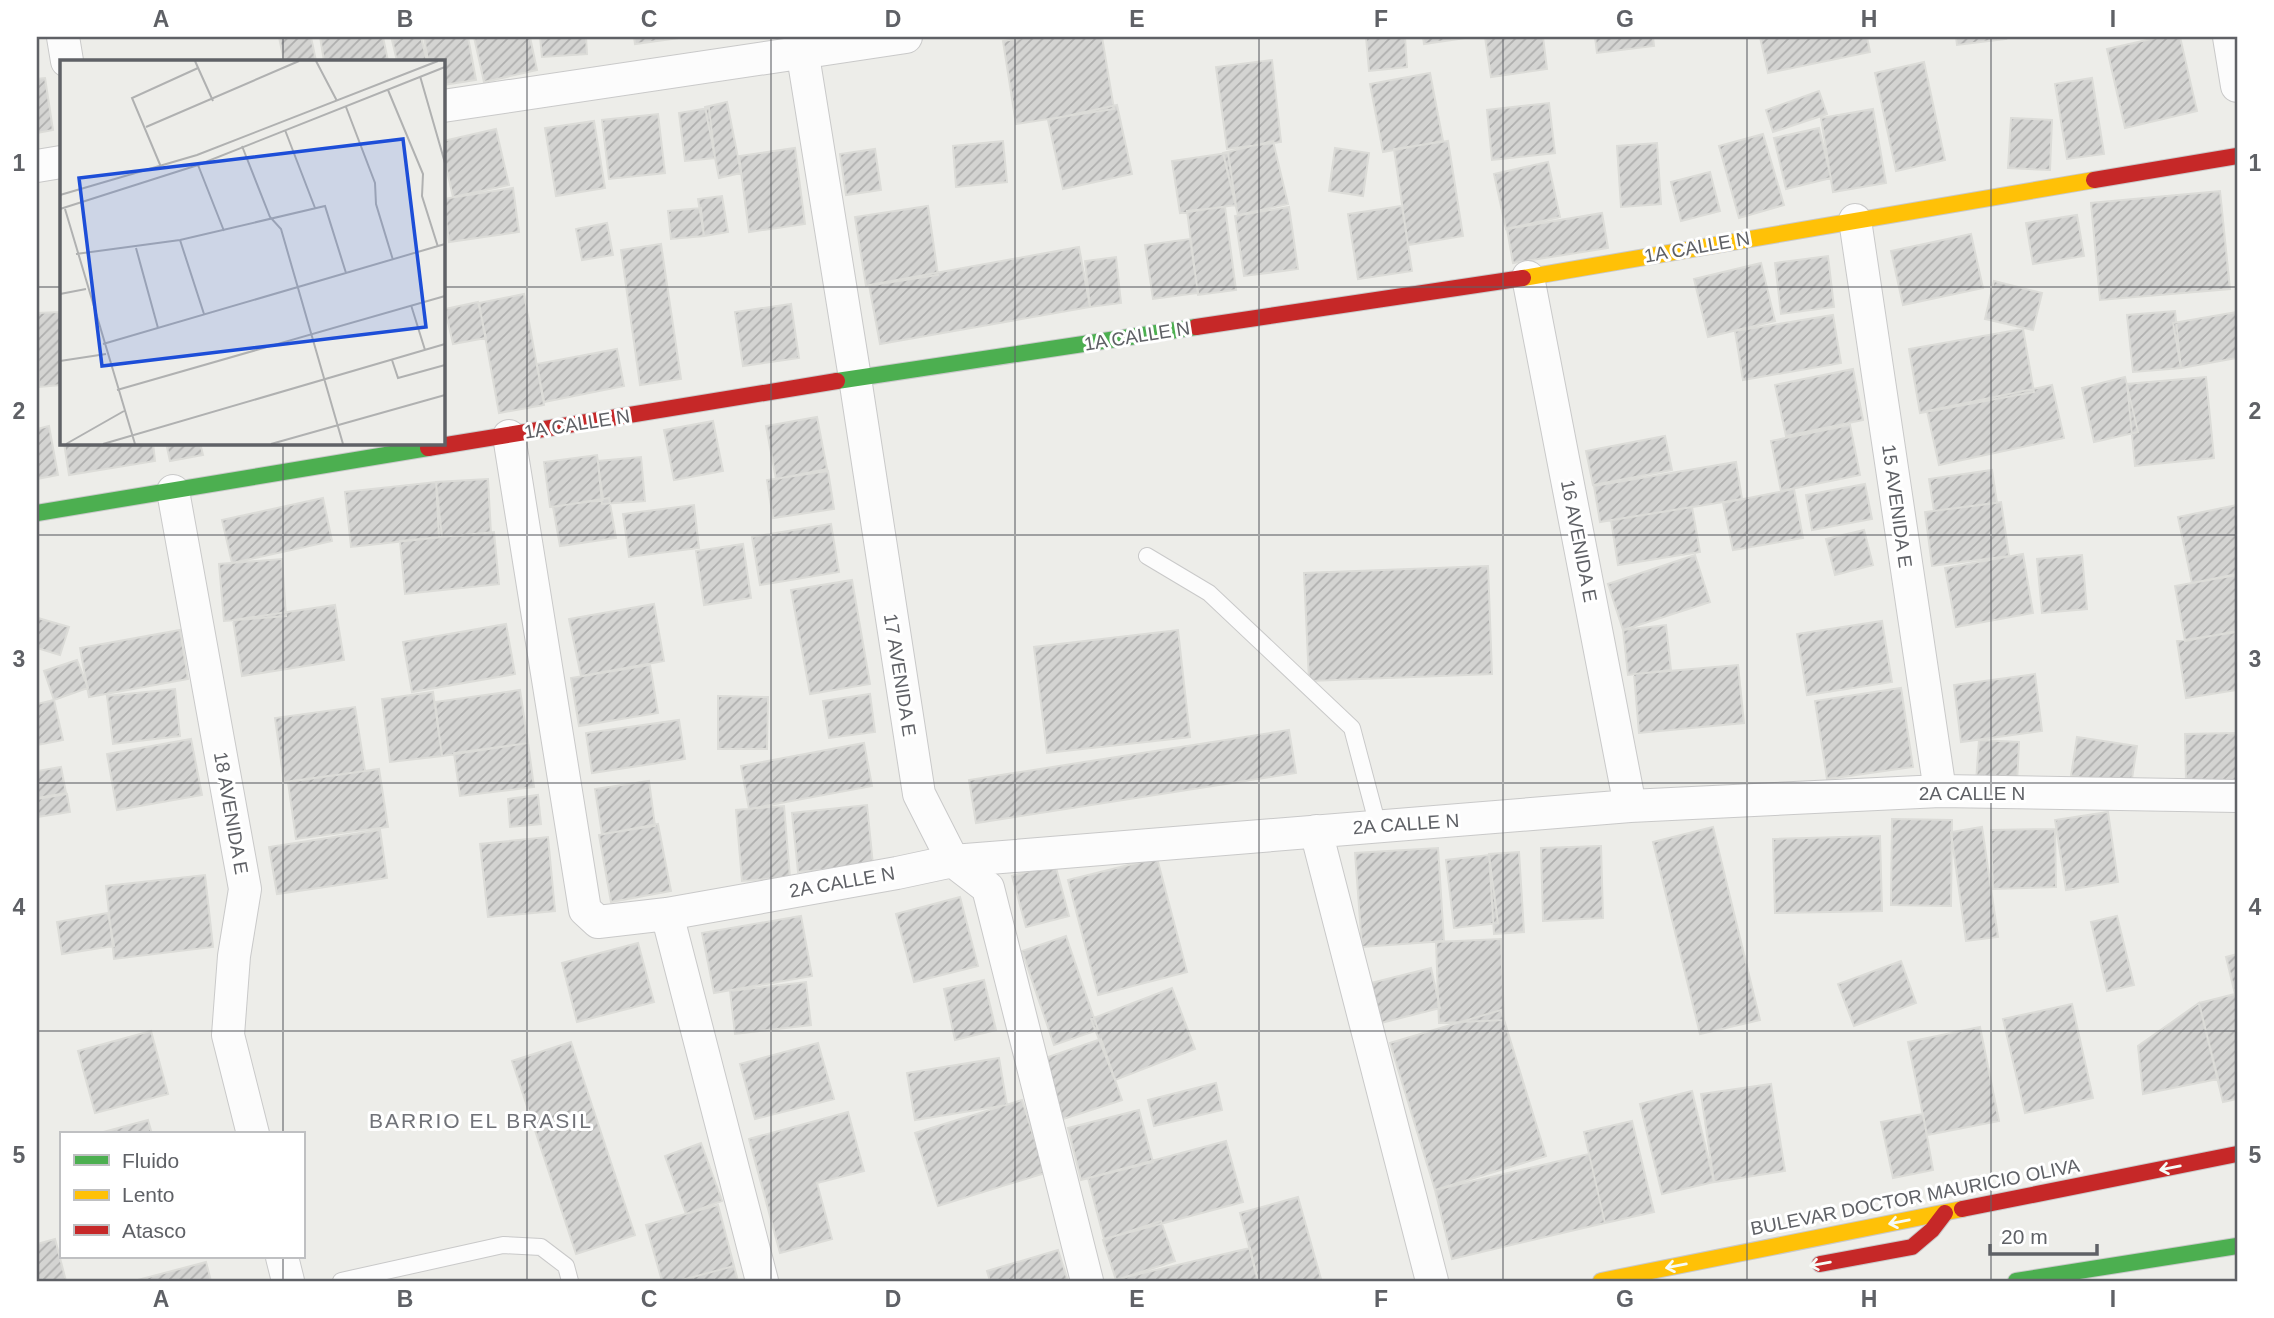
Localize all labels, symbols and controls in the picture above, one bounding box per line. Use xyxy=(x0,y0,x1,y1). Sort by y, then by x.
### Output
text: A xyxy=(153,6,169,32)
text: B xyxy=(397,6,413,32)
text: C xyxy=(641,6,657,32)
text: D xyxy=(885,6,901,32)
text: E xyxy=(1129,6,1145,32)
text: F xyxy=(1374,6,1388,32)
text: G xyxy=(1616,6,1634,32)
text: H xyxy=(1861,6,1877,32)
text: I xyxy=(2110,6,2116,32)
inset map xyxy=(60,60,444,444)
text: 1 xyxy=(13,150,26,176)
text: 1 xyxy=(2249,150,2262,176)
street label: 1A CALLE N xyxy=(1643,227,1751,267)
street label: 1A CALLE N xyxy=(1083,317,1191,355)
text: 2 xyxy=(13,398,25,424)
text: 2 xyxy=(2249,398,2261,424)
street label: 1A CALLE N xyxy=(523,405,631,443)
street label: 15 AVENIDA E xyxy=(1878,443,1916,569)
street label: 16 AVENIDA E xyxy=(1557,478,1601,604)
street label: 17 AVENIDA E xyxy=(880,612,920,738)
text: 3 xyxy=(13,646,25,672)
text: 3 xyxy=(2249,646,2261,672)
street label: 18 AVENIDA E xyxy=(210,750,252,876)
street label: 2A CALLE N xyxy=(1919,783,2025,804)
street label: 2A CALLE N xyxy=(1352,810,1460,838)
street label: 2A CALLE N xyxy=(788,862,896,902)
text: 4 xyxy=(13,894,26,920)
text: 4 xyxy=(2249,894,2262,920)
district label: BARRIO EL BRASIL xyxy=(369,1109,593,1132)
legend xyxy=(60,1132,304,1258)
text: 5 xyxy=(13,1142,26,1168)
text: 5 xyxy=(2249,1142,2262,1168)
text: Fluido xyxy=(122,1149,179,1172)
street label: BULEVAR DOCTOR MAURICIO OLIVA xyxy=(1749,1155,2082,1239)
one-way arrow xyxy=(2159,1161,2182,1175)
text: Lento xyxy=(122,1183,175,1206)
scale bar xyxy=(1990,1213,2097,1257)
one-way arrow xyxy=(1888,1215,1911,1229)
text: Atasco xyxy=(122,1219,186,1242)
text: 20 m xyxy=(2001,1225,2048,1248)
one-way arrow xyxy=(1809,1258,1832,1271)
one-way arrow xyxy=(1665,1260,1688,1274)
text: A xyxy=(153,1286,169,1312)
text: B xyxy=(397,1286,413,1312)
text: C xyxy=(641,1286,657,1312)
text: D xyxy=(885,1286,901,1312)
text: E xyxy=(1129,1286,1145,1312)
text: F xyxy=(1374,1286,1388,1312)
text: G xyxy=(1616,1286,1634,1312)
text: H xyxy=(1861,1286,1877,1312)
text: I xyxy=(2110,1286,2116,1312)

